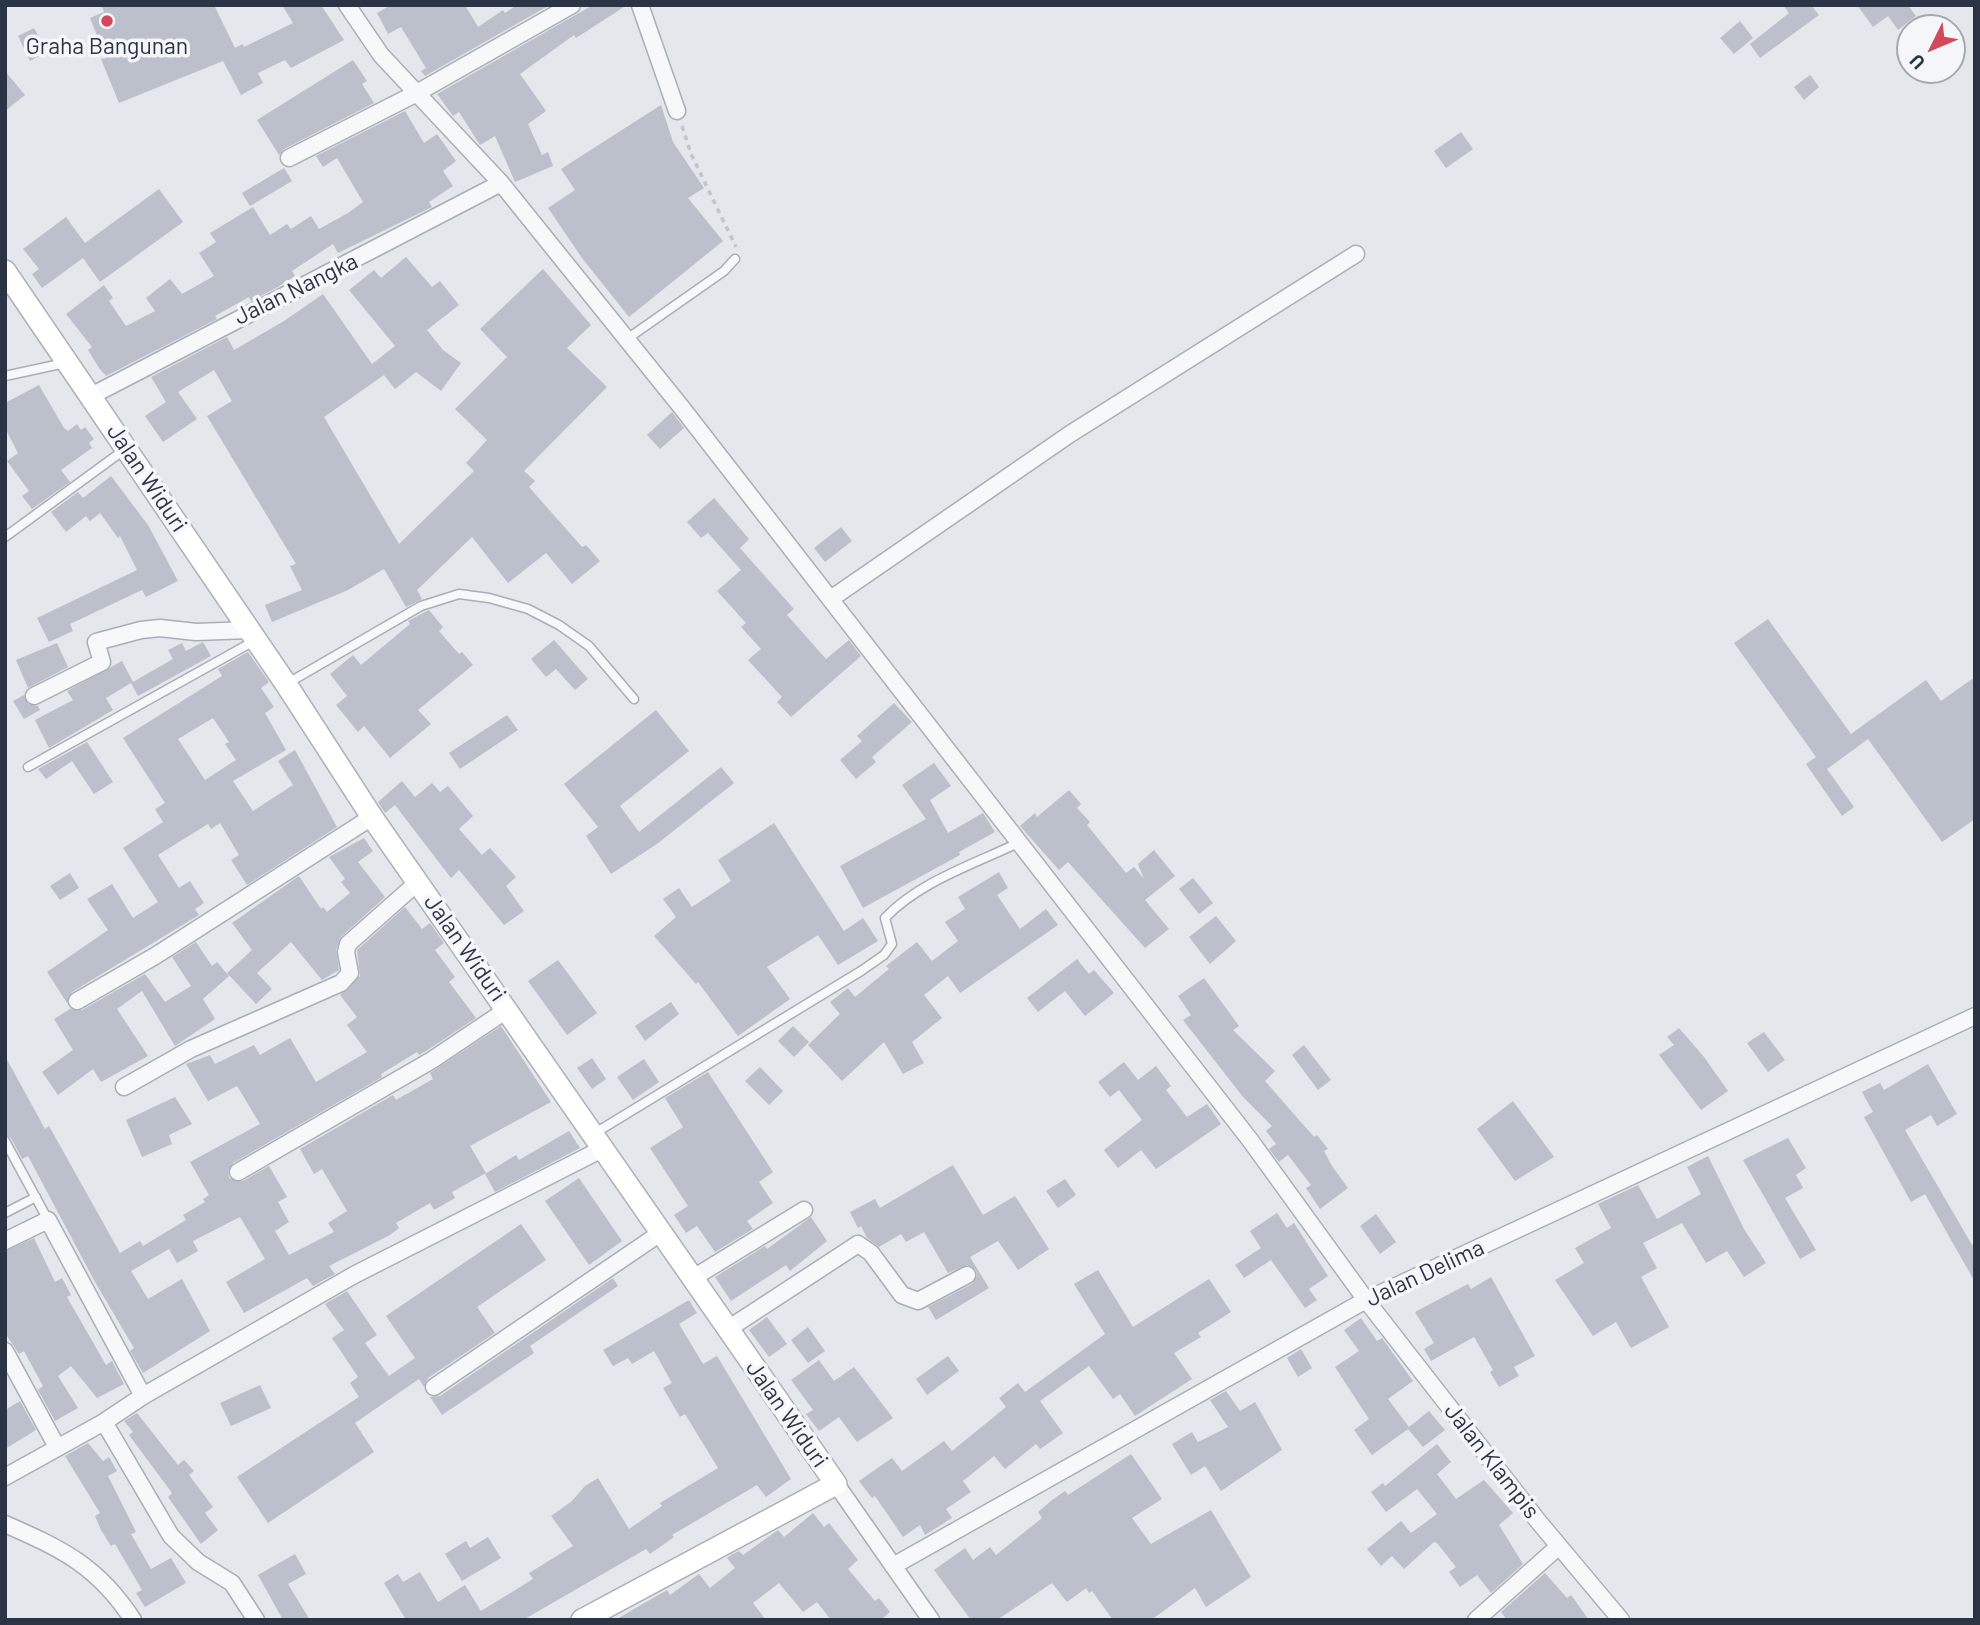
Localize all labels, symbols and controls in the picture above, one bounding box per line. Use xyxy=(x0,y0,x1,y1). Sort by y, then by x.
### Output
marker: Graha Bangunan xyxy=(99,13,115,29)
north arrow xyxy=(1896,14,1966,84)
place label: Graha Bangunan xyxy=(26,32,188,60)
text: U xyxy=(1904,50,1929,75)
street label: Jalan Nangka xyxy=(230,247,362,331)
street label: Jalan Widuri xyxy=(101,419,193,537)
street label: Jalan Widuri xyxy=(418,889,512,1007)
street label: Jalan Delima xyxy=(1361,1234,1489,1312)
street label: Jalan Widuri xyxy=(740,1355,834,1473)
street label: Jalan Klampis xyxy=(1438,1398,1546,1524)

